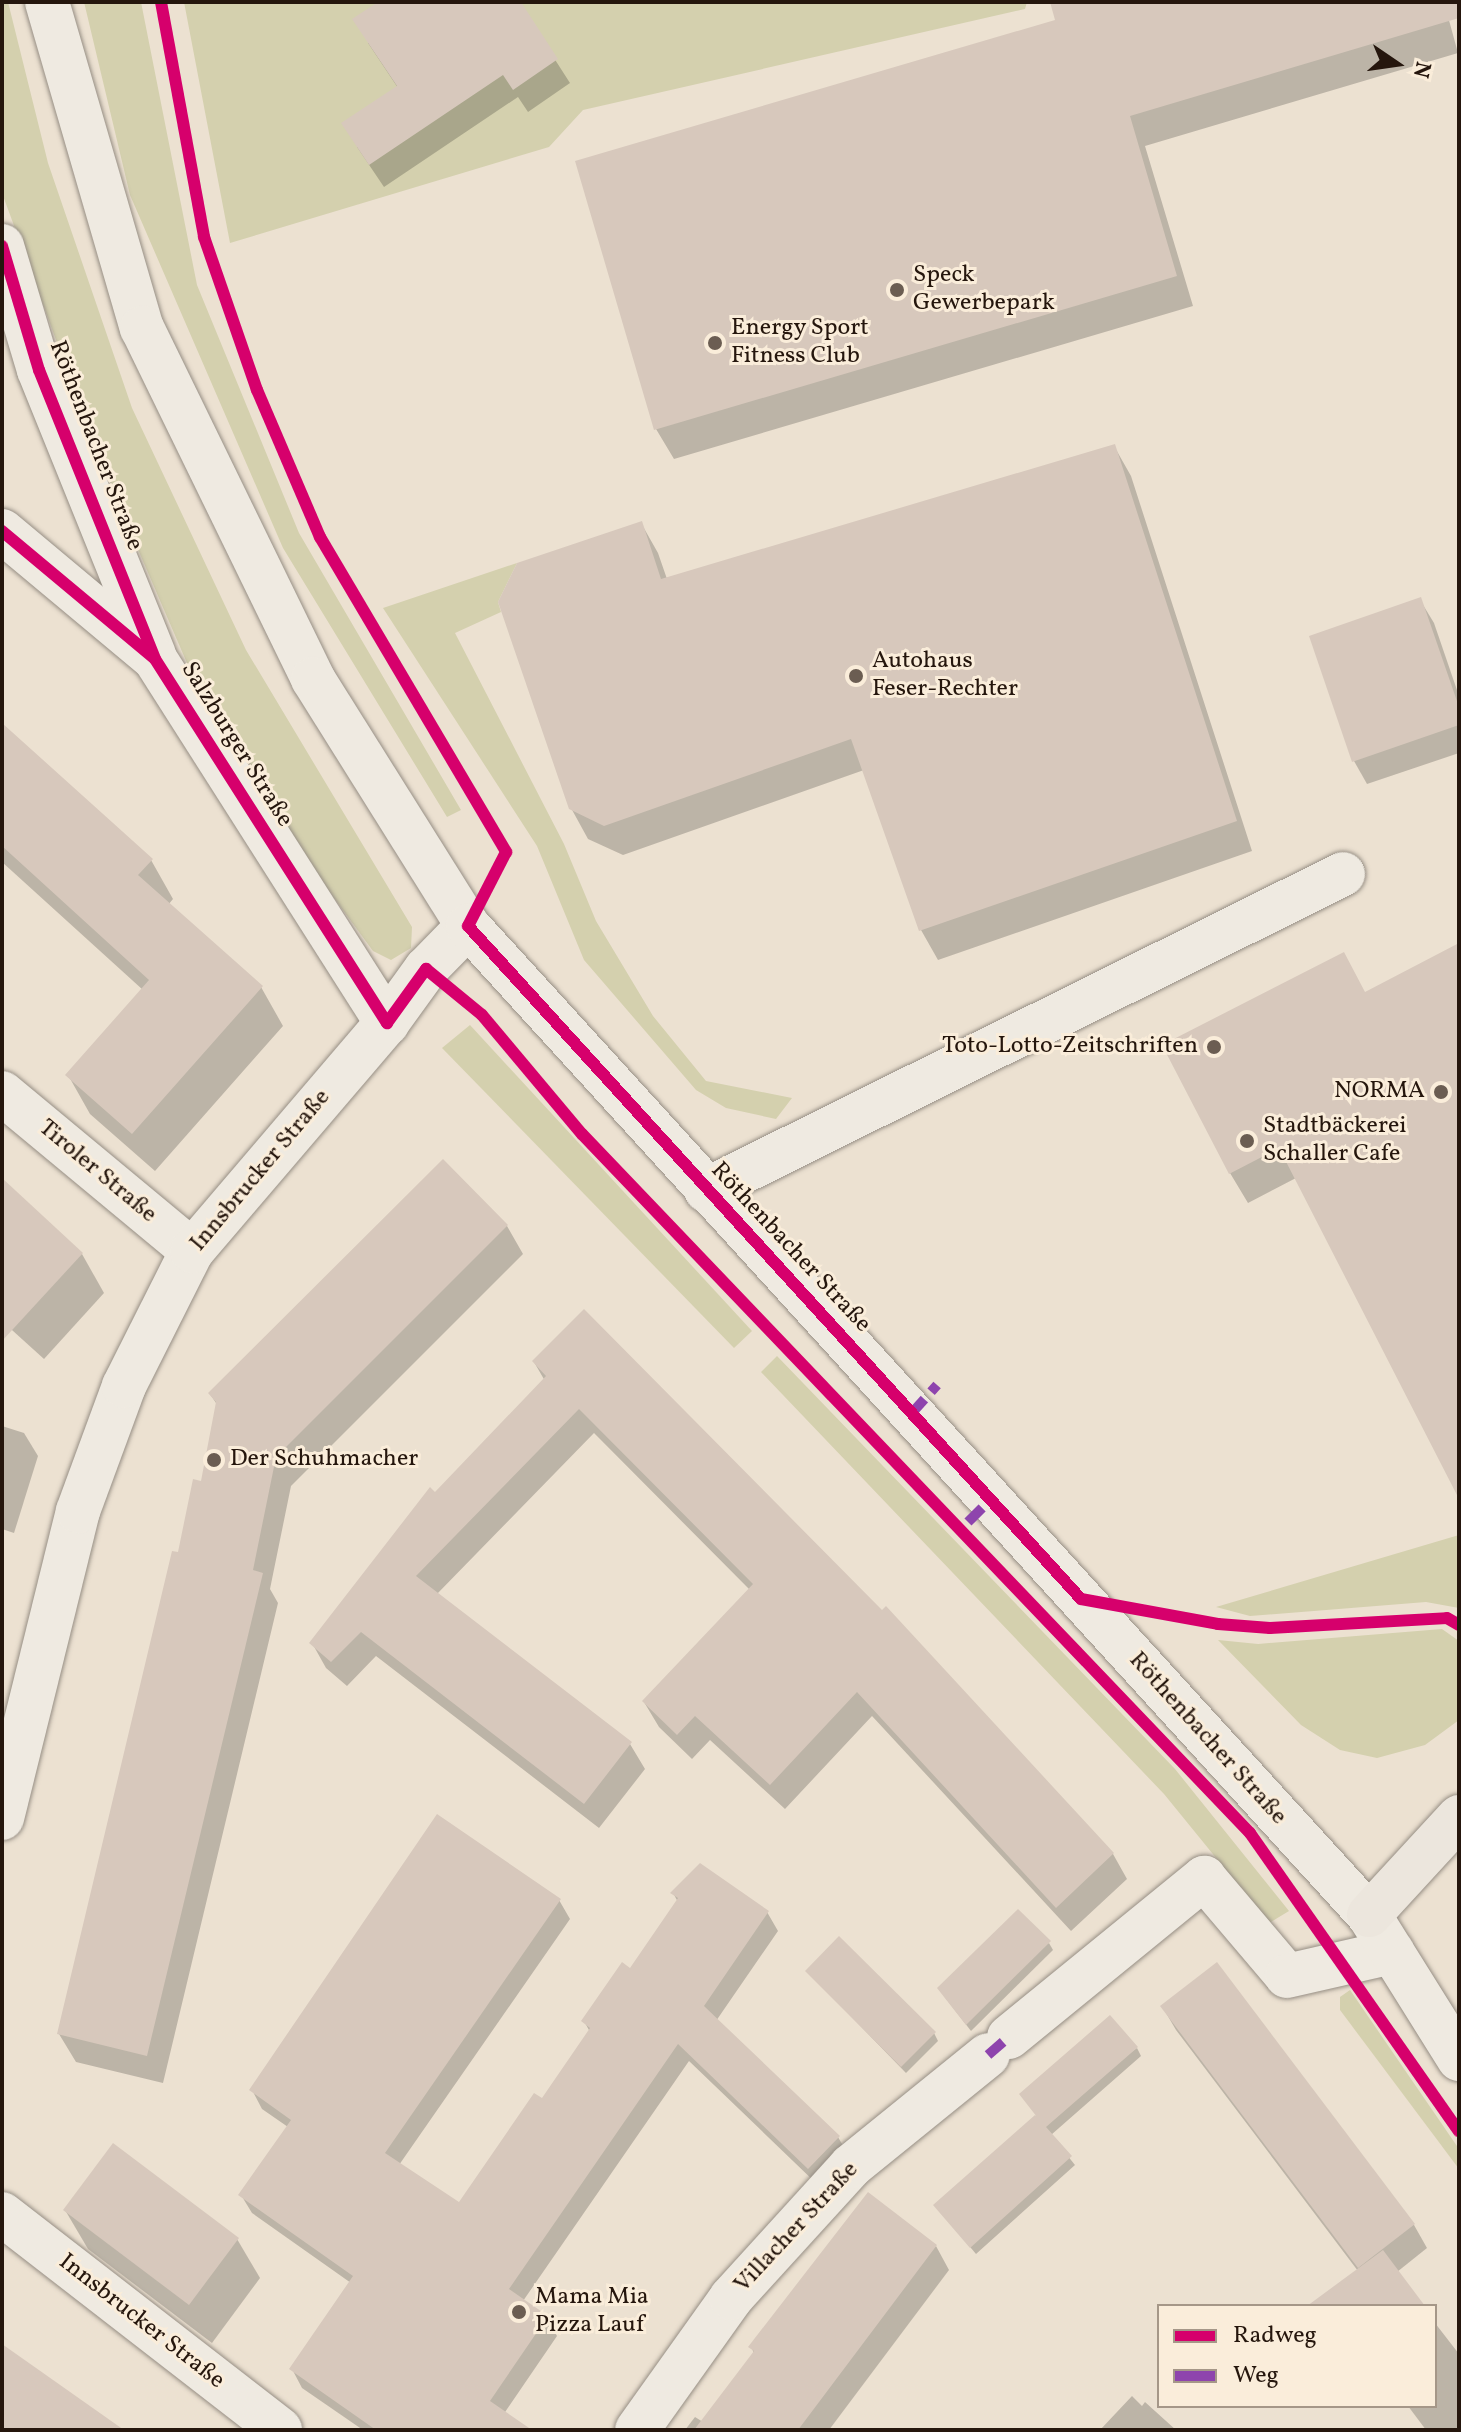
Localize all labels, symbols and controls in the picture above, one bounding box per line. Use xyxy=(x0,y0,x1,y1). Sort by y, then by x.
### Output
north arrow xyxy=(1357,24,1437,104)
text: N xyxy=(1404,58,1438,81)
place label: Speck Gewerbepark xyxy=(913,262,1055,318)
marker: Speck Gewerbepark xyxy=(888,281,906,299)
place label: Energy Sport Fitness Club xyxy=(731,315,869,371)
marker: Energy Sport Fitness Club xyxy=(706,334,724,352)
street label: Röthenbacher Straße xyxy=(42,337,148,555)
place label: Autohaus Feser-Rechter xyxy=(872,648,1018,704)
street label: Salzburger Straße xyxy=(174,657,298,833)
marker: Autohaus Feser-Rechter xyxy=(847,667,865,685)
place label: Toto-Lotto-Zeitschriften xyxy=(942,1033,1198,1061)
marker: Toto-Lotto-Zeitschriften xyxy=(1205,1038,1223,1056)
place label: NORMA xyxy=(1334,1078,1425,1106)
marker: NORMA xyxy=(1432,1083,1450,1101)
street label: Innsbrucker Straße xyxy=(185,1084,337,1258)
place label: Stadtbäckerei Schaller Cafe xyxy=(1263,1113,1407,1169)
street label: Tiroler Straße xyxy=(32,1114,162,1230)
marker: Stadtbäckerei Schaller Cafe xyxy=(1238,1132,1256,1150)
street label: Röthenbacher Straße xyxy=(704,1157,876,1339)
place label: Der Schuhmacher xyxy=(230,1446,418,1474)
marker: Der Schuhmacher xyxy=(205,1451,223,1469)
street label: Röthenbacher Straße xyxy=(1122,1647,1292,1831)
street label: Villacher Straße xyxy=(729,2156,865,2300)
street label: Innsbrucker Straße xyxy=(52,2248,230,2396)
place label: Mama Mia Pizza Lauf xyxy=(535,2284,649,2340)
marker: Mama Mia Pizza Lauf xyxy=(510,2303,528,2321)
legend xyxy=(1157,2304,1437,2408)
text: Radweg xyxy=(1233,2319,1317,2353)
text: Weg xyxy=(1233,2359,1279,2393)

